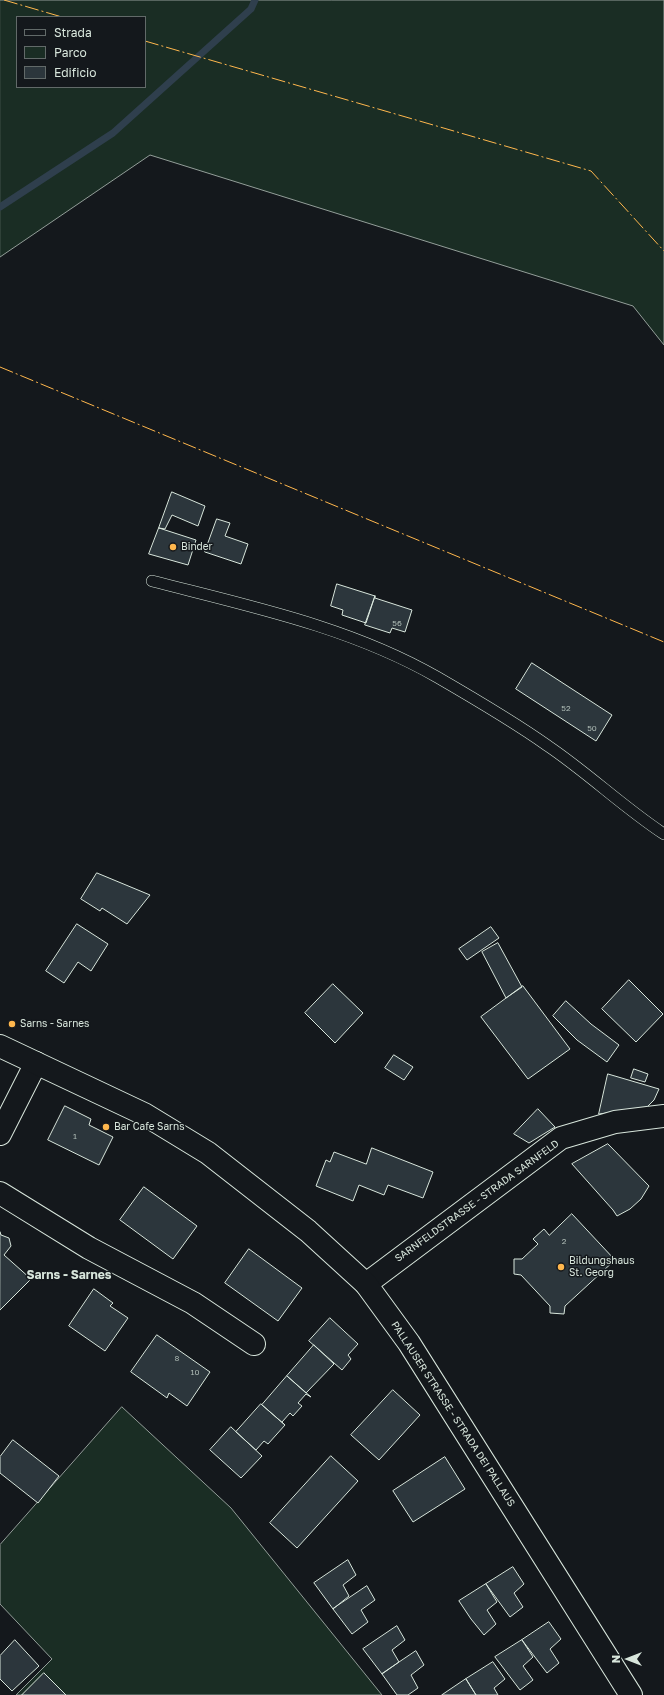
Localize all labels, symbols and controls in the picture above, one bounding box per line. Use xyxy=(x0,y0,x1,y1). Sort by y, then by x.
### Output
legend xyxy=(16,16,146,88)
text: Strada xyxy=(54,25,92,40)
text: Parco xyxy=(54,45,87,60)
text: Edificio xyxy=(54,65,96,80)
place label: Binder xyxy=(181,541,212,553)
marker: Binder xyxy=(168,542,178,552)
house number: 56 xyxy=(392,618,402,628)
house number: 52 xyxy=(561,703,571,713)
house number: 50 xyxy=(587,723,597,733)
place label: Sarns - Sarnes xyxy=(20,1018,89,1030)
marker: Sarns - Sarnes xyxy=(7,1019,17,1029)
place label: Bar Cafe Sarns xyxy=(114,1121,184,1133)
marker: Bar Cafe Sarns xyxy=(101,1122,111,1132)
house number: 1 xyxy=(73,1131,77,1141)
street label: SARNFELDSTRASSE - STRADA SARNFELD xyxy=(393,1137,561,1265)
house number: 2 xyxy=(562,1236,566,1246)
place label: Bildungshaus St. Georg xyxy=(569,1255,634,1278)
marker: Bildungshaus St. Georg xyxy=(556,1262,566,1272)
district label: Sarns - Sarnes xyxy=(27,1268,111,1282)
street label: PALLAUSER STRASSE - STRADA DEI PALLAUS xyxy=(389,1319,517,1509)
house number: 8 xyxy=(175,1353,179,1363)
house number: 10 xyxy=(191,1367,199,1377)
north arrow xyxy=(608,1639,648,1679)
text: N xyxy=(609,1655,622,1663)

